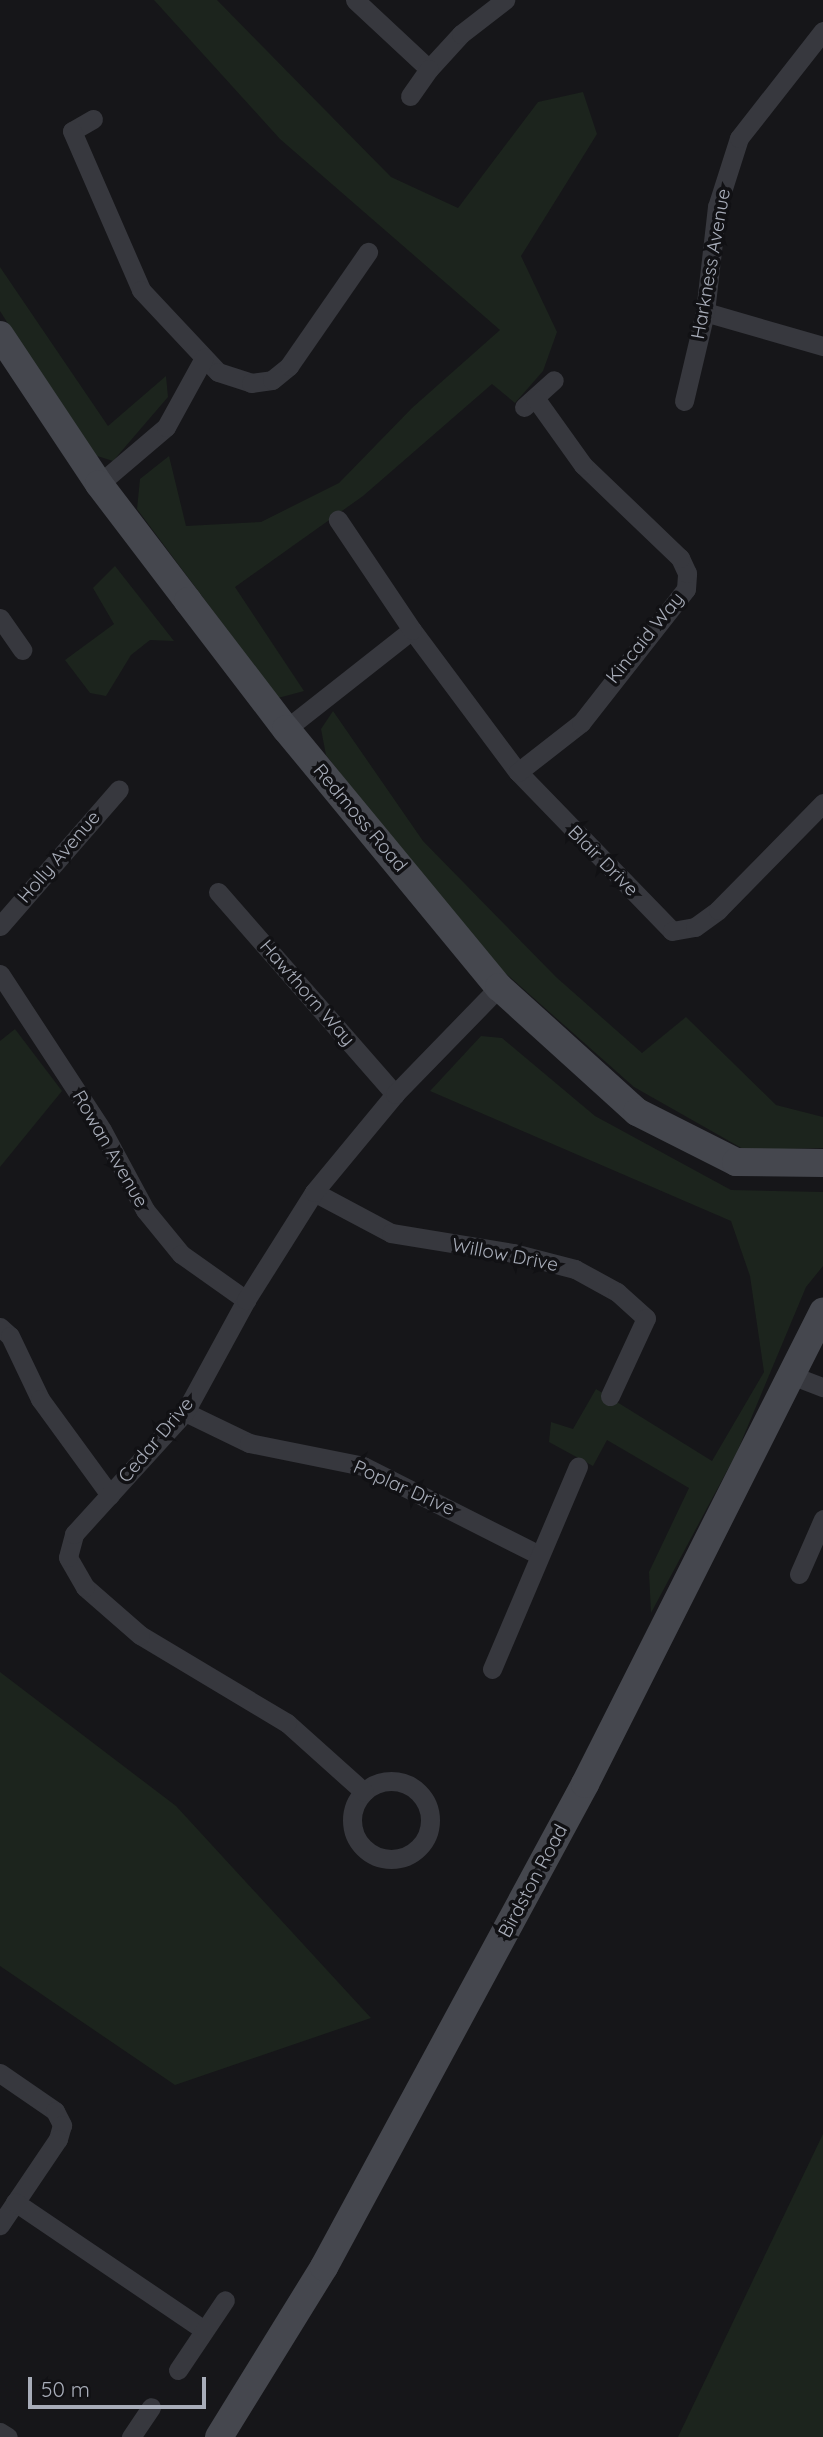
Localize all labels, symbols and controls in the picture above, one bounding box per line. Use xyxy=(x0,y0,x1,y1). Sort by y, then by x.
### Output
street label: Harkness Avenue xyxy=(687,187,735,341)
street label: Kincaid Way xyxy=(601,588,689,688)
street label: Redmoss Road xyxy=(308,759,412,877)
street label: Holly Avenue xyxy=(13,806,105,908)
street label: Blair Drive xyxy=(563,821,643,901)
street label: Hawthorn Way xyxy=(255,935,359,1051)
street label: Rowan Avenue xyxy=(67,1087,153,1211)
street label: Willow Drive xyxy=(450,1234,560,1276)
street label: Cedar Drive xyxy=(114,1393,198,1487)
street label: Poplar Drive xyxy=(350,1456,458,1520)
street label: Birdston Road xyxy=(494,1821,572,1941)
scale bar xyxy=(32,2364,210,2408)
text: 50 m xyxy=(41,2376,90,2402)

